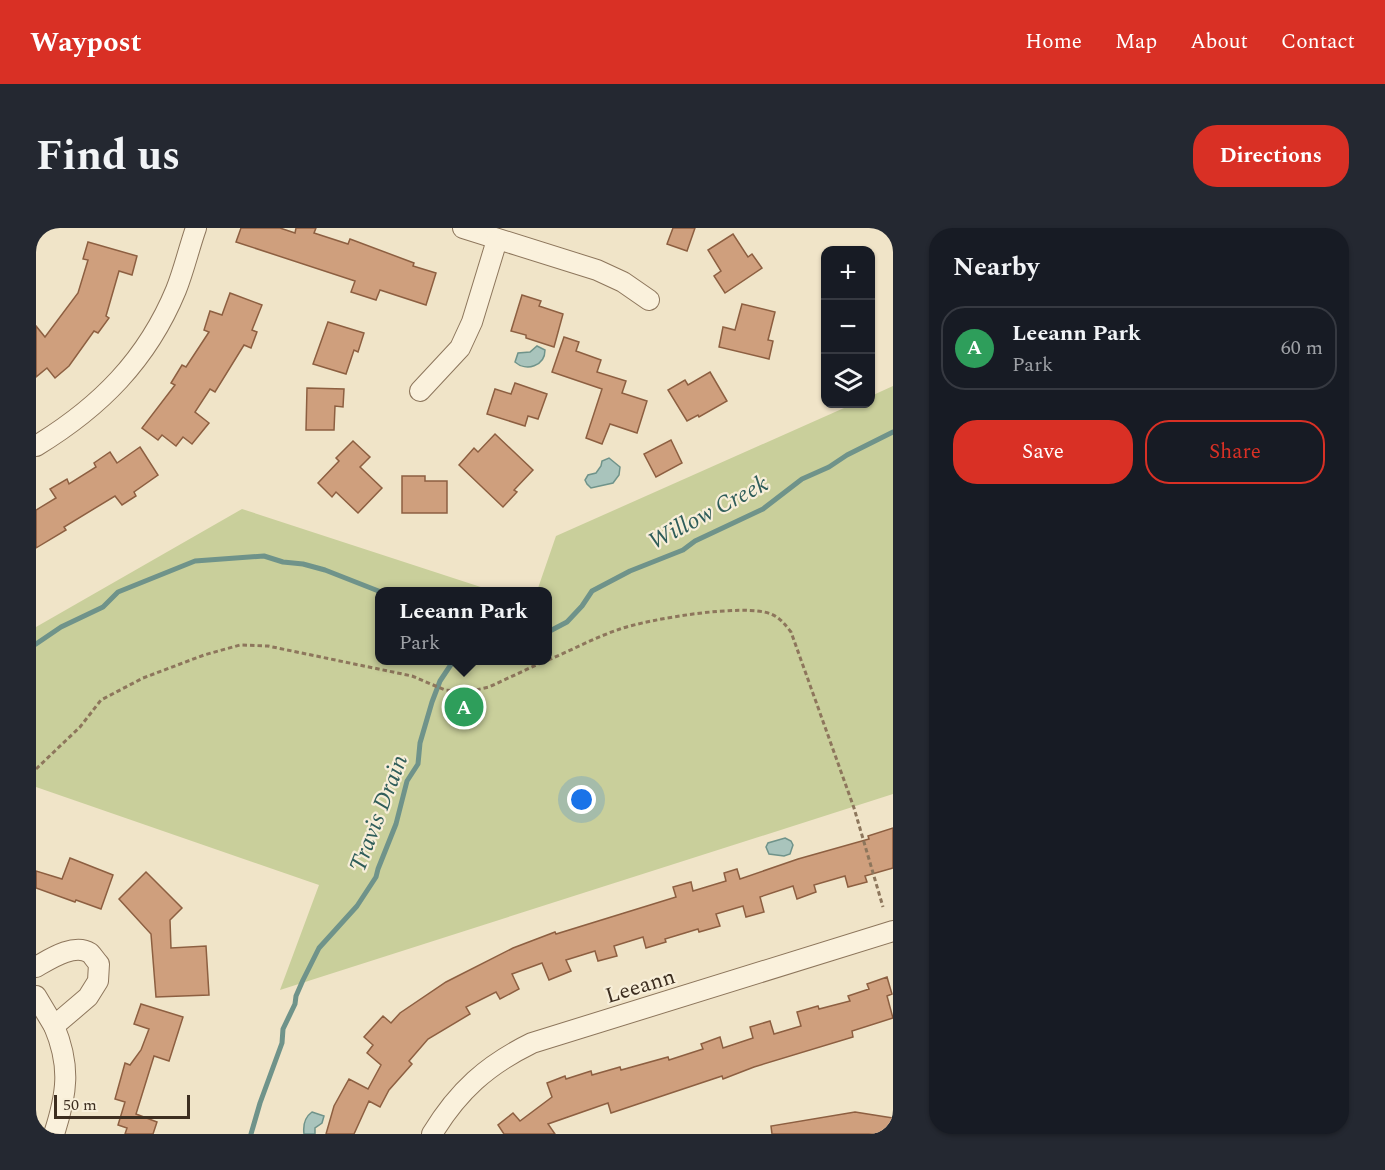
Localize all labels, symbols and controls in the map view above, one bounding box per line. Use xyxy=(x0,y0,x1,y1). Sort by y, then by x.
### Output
text: Waypost xyxy=(30,21,141,64)
text: Home xyxy=(1025,26,1082,58)
text: Map xyxy=(1115,26,1157,58)
text: About xyxy=(1190,26,1248,58)
text: Contact xyxy=(1281,26,1355,58)
text: Find us xyxy=(36,125,180,188)
button: Directions xyxy=(1193,125,1349,187)
map controls xyxy=(821,246,875,408)
button: + xyxy=(821,246,875,300)
text: Nearby xyxy=(953,247,1039,287)
button: − xyxy=(821,300,875,354)
text: Leeann Park xyxy=(1012,317,1141,350)
text: A xyxy=(967,333,982,363)
text: 60 m xyxy=(1281,333,1323,363)
text: Park xyxy=(1012,350,1053,380)
button: layers xyxy=(821,354,875,408)
button: Save xyxy=(953,420,1133,484)
button: Share xyxy=(1145,420,1325,484)
water label: Willow Creek xyxy=(642,466,775,560)
popup xyxy=(375,587,552,665)
text: Leeann Park xyxy=(399,595,528,628)
text: Park xyxy=(399,628,440,658)
pin: A xyxy=(444,684,484,730)
water label: Travis Drain xyxy=(340,749,418,877)
your location xyxy=(567,785,596,814)
street label: Leeann xyxy=(601,960,680,1013)
scale bar xyxy=(54,1092,190,1120)
text: 50 m xyxy=(63,1093,97,1117)

